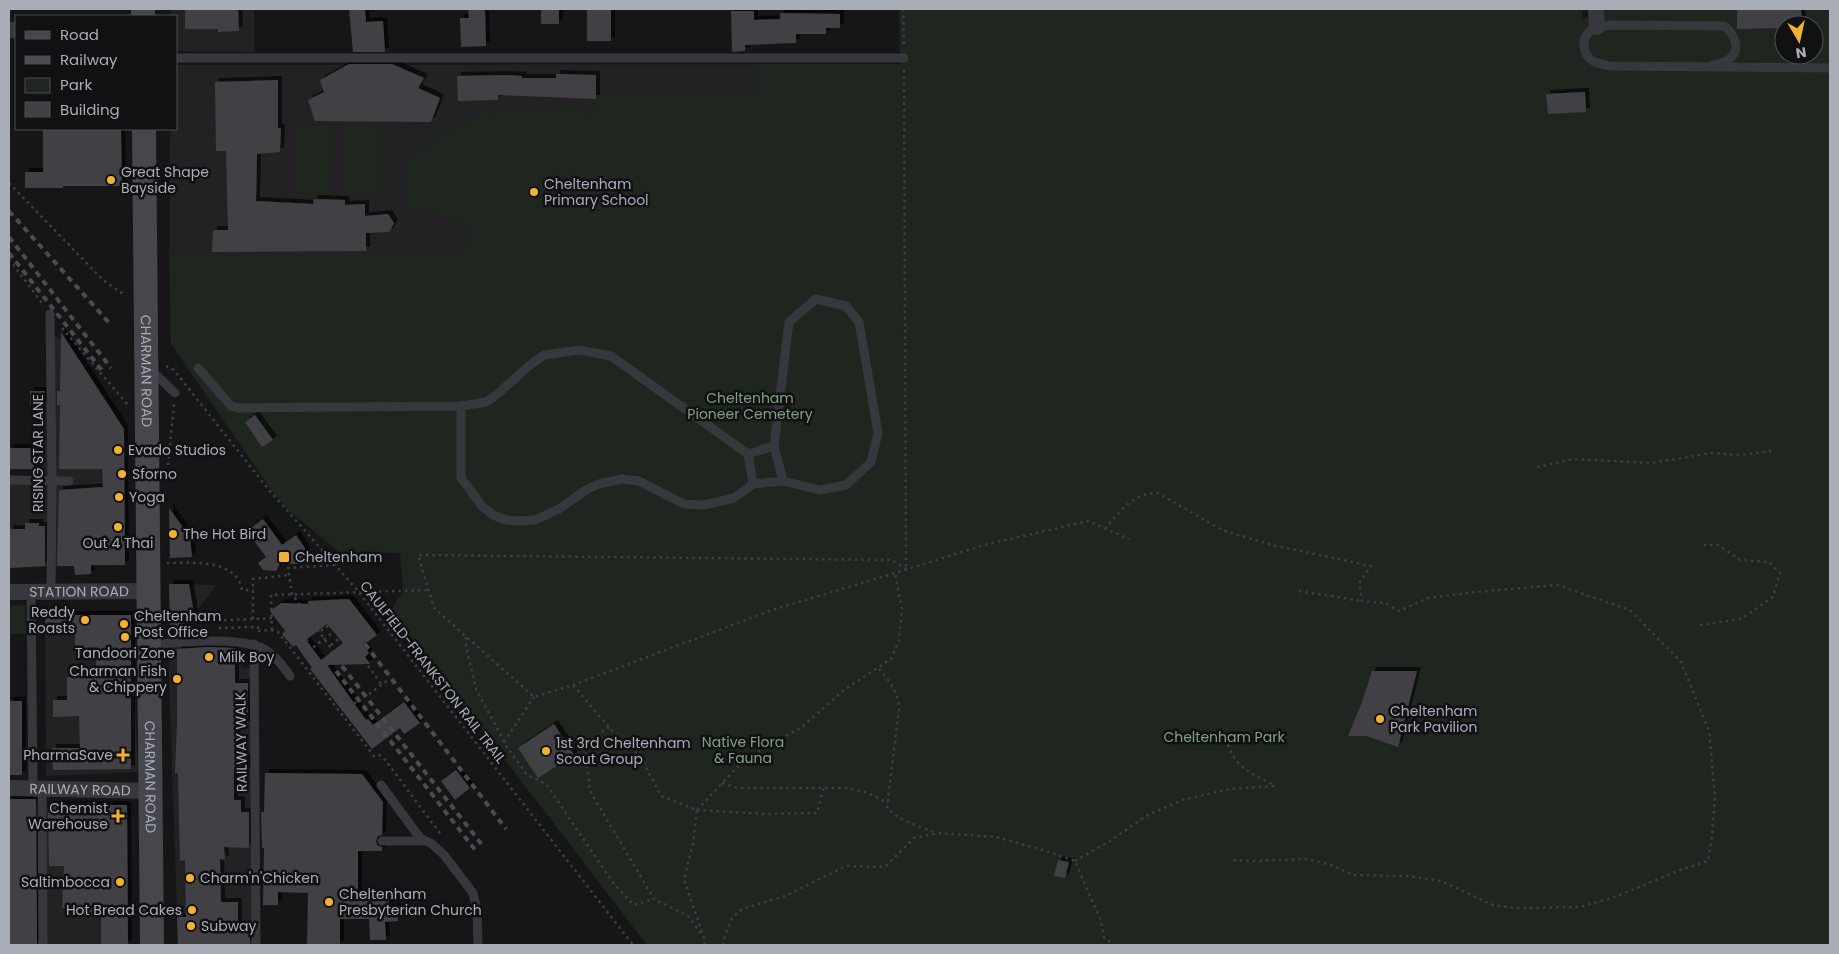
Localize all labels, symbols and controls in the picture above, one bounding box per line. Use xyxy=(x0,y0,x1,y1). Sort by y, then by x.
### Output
legend xyxy=(15,15,178,130)
north arrow xyxy=(1774,15,1824,65)
text: Road xyxy=(60,24,99,45)
text: N xyxy=(1794,42,1808,64)
text: Railway xyxy=(60,49,118,70)
text: Park xyxy=(60,74,92,95)
text: Building xyxy=(60,99,120,120)
place label: Great Shape Bayside xyxy=(121,162,209,198)
marker: Great Shape Bayside xyxy=(105,174,117,186)
place label: Cheltenham Primary School xyxy=(544,174,649,210)
marker: Cheltenham Primary School xyxy=(528,186,540,198)
street label: CHARMAN ROAD xyxy=(136,315,157,427)
park label: Cheltenham Pioneer Cemetery xyxy=(687,388,813,424)
street label: RISING STAR LANE xyxy=(28,394,48,512)
place label: Evado Studios xyxy=(128,440,226,460)
marker: Evado Studios xyxy=(112,444,124,456)
place label: Sforno xyxy=(132,464,177,484)
marker: Sforno xyxy=(116,468,128,480)
place label: Yoga xyxy=(129,487,165,507)
marker: Yoga xyxy=(113,491,125,503)
marker: Out 4 Thai xyxy=(112,521,124,533)
place label: The Hot Bird xyxy=(183,524,266,544)
marker: The Hot Bird xyxy=(167,528,179,540)
place label: Out 4 Thai xyxy=(83,533,153,553)
place label: Cheltenham xyxy=(295,547,382,567)
marker: Cheltenham xyxy=(277,550,291,564)
street label: CAULFIELD-FRANKSTON RAIL TRAIL xyxy=(355,576,511,768)
street label: STATION ROAD xyxy=(29,581,129,602)
place label: Reddy Roasts xyxy=(28,602,75,638)
place label: Cheltenham Post Office xyxy=(134,606,221,642)
marker: Reddy Roasts xyxy=(79,614,91,626)
marker: Cheltenham Post Office xyxy=(118,618,130,630)
marker: Tandoori Zone xyxy=(119,631,131,643)
place label: Tandoori Zone xyxy=(75,643,175,663)
place label: Milk Boy xyxy=(219,647,274,667)
marker: Milk Boy xyxy=(203,651,215,663)
place label: Charman Fish & Chippery xyxy=(69,661,167,697)
marker: Charman Fish & Chippery xyxy=(171,673,183,685)
street label: RAILWAY WALK xyxy=(230,691,252,792)
place label: Cheltenham Park Pavilion xyxy=(1390,701,1477,737)
marker: Cheltenham Park Pavilion xyxy=(1374,713,1386,725)
street label: CHARMAN ROAD xyxy=(140,721,161,833)
park label: Cheltenham Park xyxy=(1163,727,1285,747)
park label: Native Flora & Fauna xyxy=(702,732,784,768)
place label: 1st 3rd Cheltenham Scout Group xyxy=(556,733,691,769)
place label: PharmaSave xyxy=(23,745,113,765)
marker: 1st 3rd Cheltenham Scout Group xyxy=(540,745,552,757)
marker: PharmaSave xyxy=(117,749,129,761)
street label: RAILWAY ROAD xyxy=(29,778,131,801)
place label: Chemist Warehouse xyxy=(28,798,108,834)
marker: Chemist Warehouse xyxy=(112,810,124,822)
place label: Charm'n'Chicken xyxy=(200,868,319,888)
place label: Saltimbocca xyxy=(21,872,110,892)
marker: Charm'n'Chicken xyxy=(184,872,196,884)
marker: Saltimbocca xyxy=(114,876,126,888)
place label: Cheltenham Presbyterian Church xyxy=(339,884,482,920)
marker: Cheltenham Presbyterian Church xyxy=(323,896,335,908)
place label: Hot Bread Cakes xyxy=(66,900,182,920)
marker: Hot Bread Cakes xyxy=(186,904,198,916)
place label: Subway xyxy=(201,916,257,936)
marker: Subway xyxy=(185,920,197,932)

